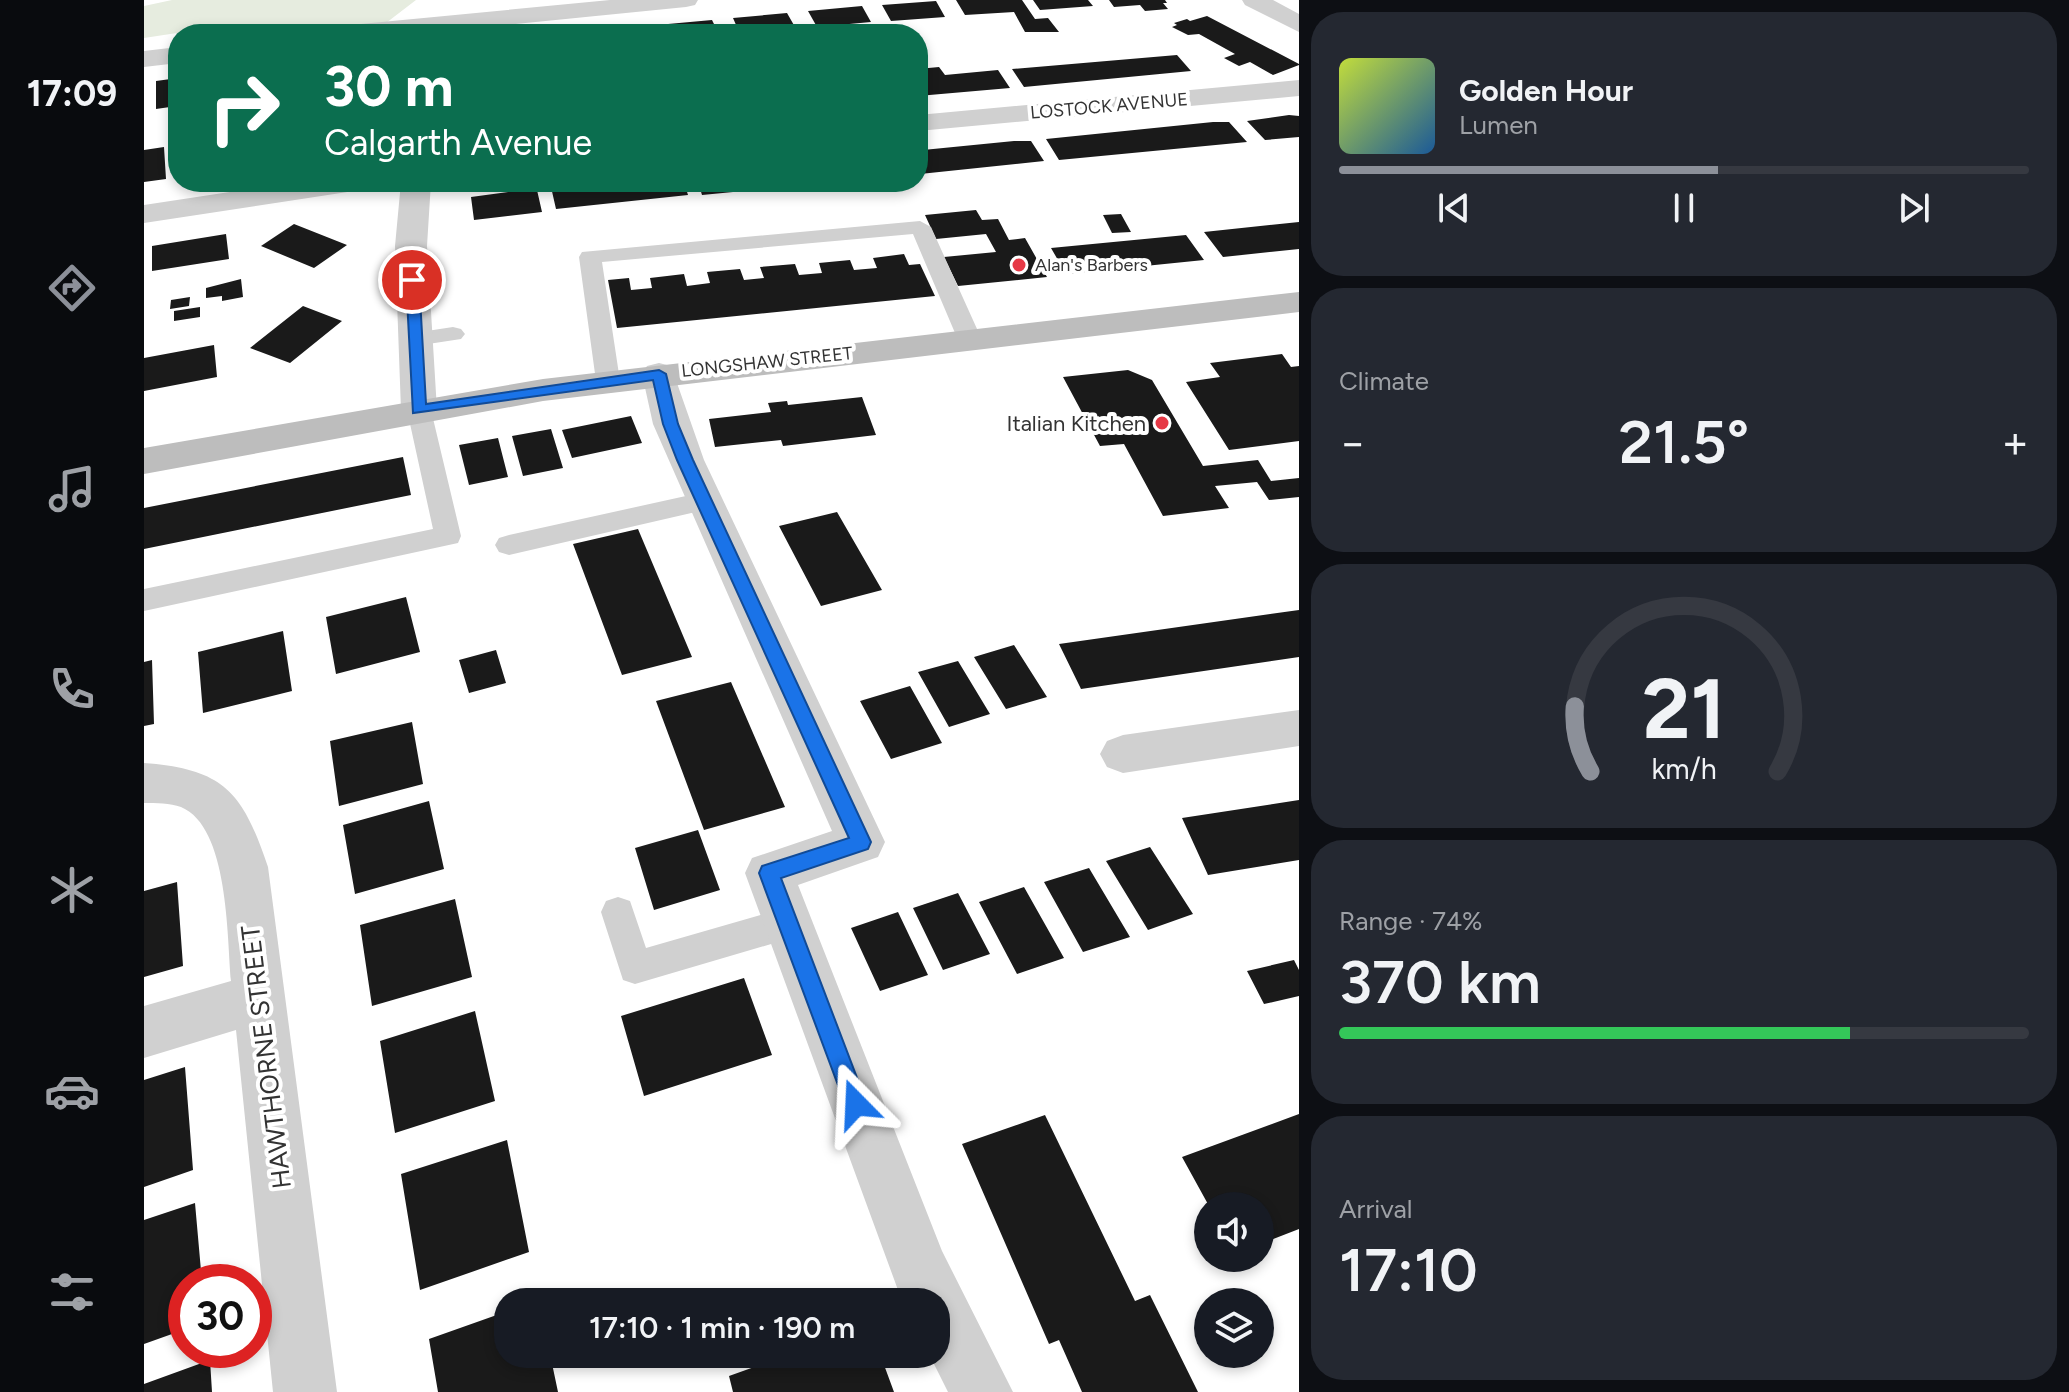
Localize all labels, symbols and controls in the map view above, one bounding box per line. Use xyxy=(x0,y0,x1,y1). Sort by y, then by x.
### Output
text: 30 m xyxy=(324,53,454,120)
icon: right xyxy=(192,56,296,160)
text: 17:09 xyxy=(27,72,117,115)
text: Golden Hour xyxy=(1459,72,1633,109)
street label: LOSTOCK AVENUE xyxy=(1029,88,1189,124)
text: Lumen xyxy=(1459,109,1538,141)
text: Calgarth Avenue xyxy=(324,121,592,164)
icon: previous xyxy=(1432,186,1476,230)
icon: pause xyxy=(1662,186,1706,230)
icon: next xyxy=(1892,186,1936,230)
pin xyxy=(378,246,446,314)
place label: Alan's Barbers xyxy=(1035,254,1148,276)
marker: Alan's Barbers xyxy=(1010,256,1028,274)
icon: arrive xyxy=(390,258,434,302)
icon: directions xyxy=(44,260,100,316)
street label: LONGSHAW STREET xyxy=(680,342,854,382)
text: Climate xyxy=(1339,365,1429,397)
text: 21.5° xyxy=(1619,406,1749,478)
place label: Italian Kitchen xyxy=(1006,410,1146,437)
marker: Italian Kitchen xyxy=(1153,414,1171,432)
text: − xyxy=(1339,416,1366,469)
text: + xyxy=(2002,416,2029,469)
icon: music xyxy=(44,461,100,517)
text: 21 xyxy=(1642,659,1726,759)
icon: phone xyxy=(44,661,100,717)
text: km/h xyxy=(1651,752,1717,786)
icon: climate xyxy=(44,862,100,918)
text: Range · 74% xyxy=(1339,905,1483,937)
street label: HAWTHORNE STREET xyxy=(234,923,298,1191)
text: 370 km xyxy=(1339,946,1541,1018)
position arrow xyxy=(814,1062,898,1146)
icon: car xyxy=(44,1063,100,1119)
map controls xyxy=(1194,1192,1274,1368)
button: sound xyxy=(1194,1192,1274,1272)
text: Arrival xyxy=(1339,1193,1412,1225)
text: 17:10 xyxy=(1339,1234,1478,1306)
icon: filters xyxy=(44,1264,100,1320)
speed limit sign: 30 xyxy=(168,1264,272,1368)
button: layers xyxy=(1194,1288,1274,1368)
text: 17:10 · 1 min · 190 m xyxy=(589,1309,855,1346)

